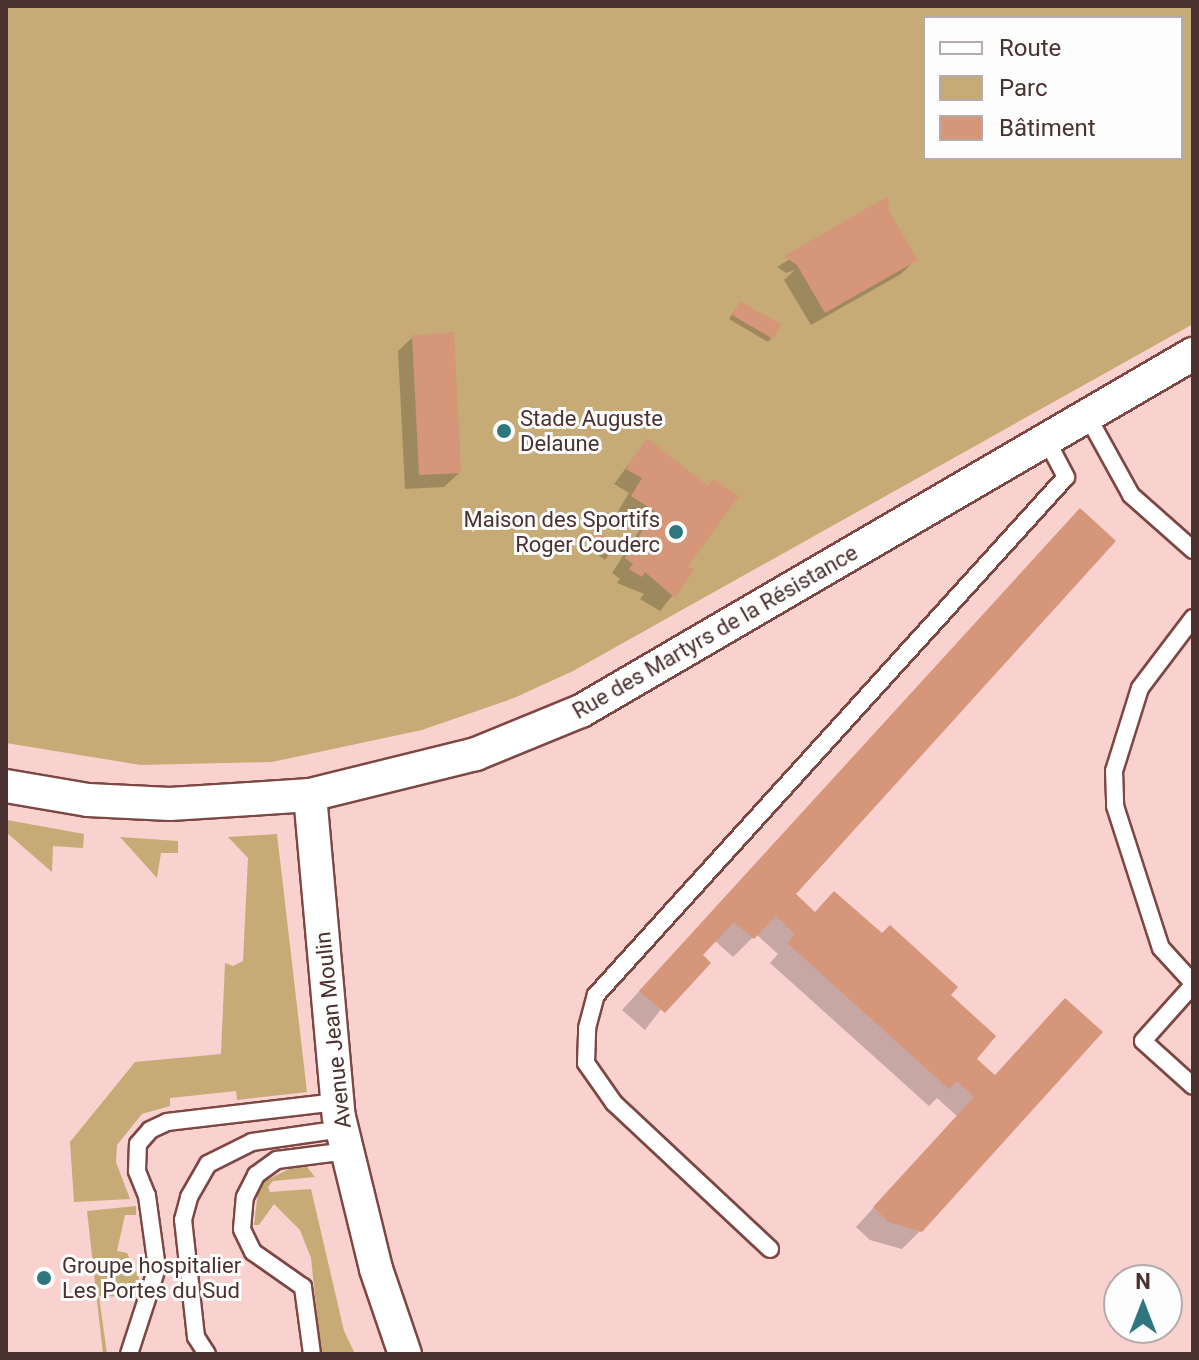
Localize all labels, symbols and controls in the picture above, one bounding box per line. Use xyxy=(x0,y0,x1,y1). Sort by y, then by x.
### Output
legend xyxy=(923,16,1183,160)
text: Route xyxy=(999,34,1061,62)
text: Parc xyxy=(999,74,1048,102)
text: Bâtiment xyxy=(999,114,1096,142)
place label: Stade Auguste Delaune xyxy=(520,405,663,456)
marker: Stade Auguste Delaune xyxy=(495,422,513,440)
place label: Maison des Sportifs Roger Couderc xyxy=(464,506,660,558)
marker: Maison des Sportifs Roger Couderc xyxy=(667,523,685,541)
street label: Rue des Martyrs de la Résistance xyxy=(568,539,862,725)
street label: Avenue Jean Moulin xyxy=(310,930,356,1130)
place label: Groupe hospitalier Les Portes du Sud xyxy=(62,1252,241,1304)
north arrow xyxy=(1103,1264,1183,1344)
marker: Groupe hospitalier Les Portes du Sud xyxy=(33,1267,55,1289)
text: N xyxy=(1135,1269,1151,1294)

